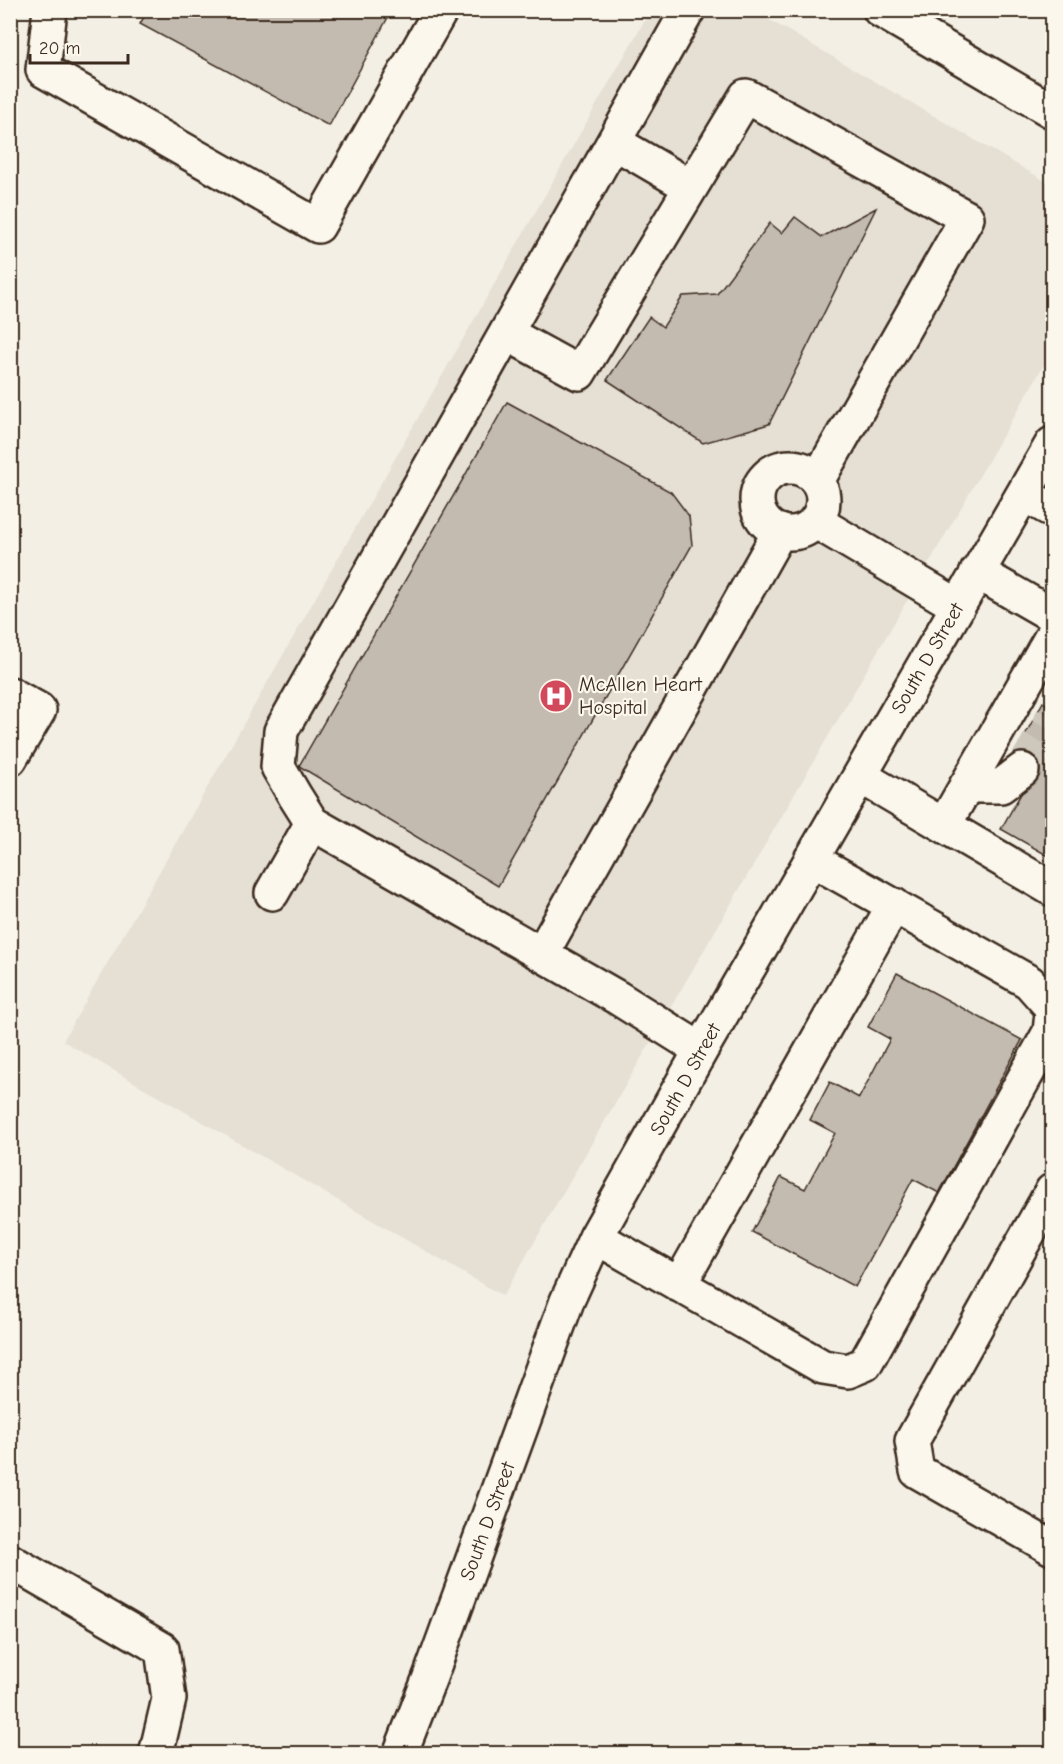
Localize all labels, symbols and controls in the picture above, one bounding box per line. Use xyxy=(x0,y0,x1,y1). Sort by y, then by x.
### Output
scale bar xyxy=(30,27,128,65)
text: 20 m xyxy=(39,38,80,59)
street label: South D Street xyxy=(886,598,969,718)
place label: McAllen Heart Hospital xyxy=(579,673,703,719)
hospital icon: McAllen Heart Hospital xyxy=(538,678,574,714)
street label: South D Street xyxy=(645,1018,726,1139)
street label: South D Street xyxy=(455,1458,520,1584)

